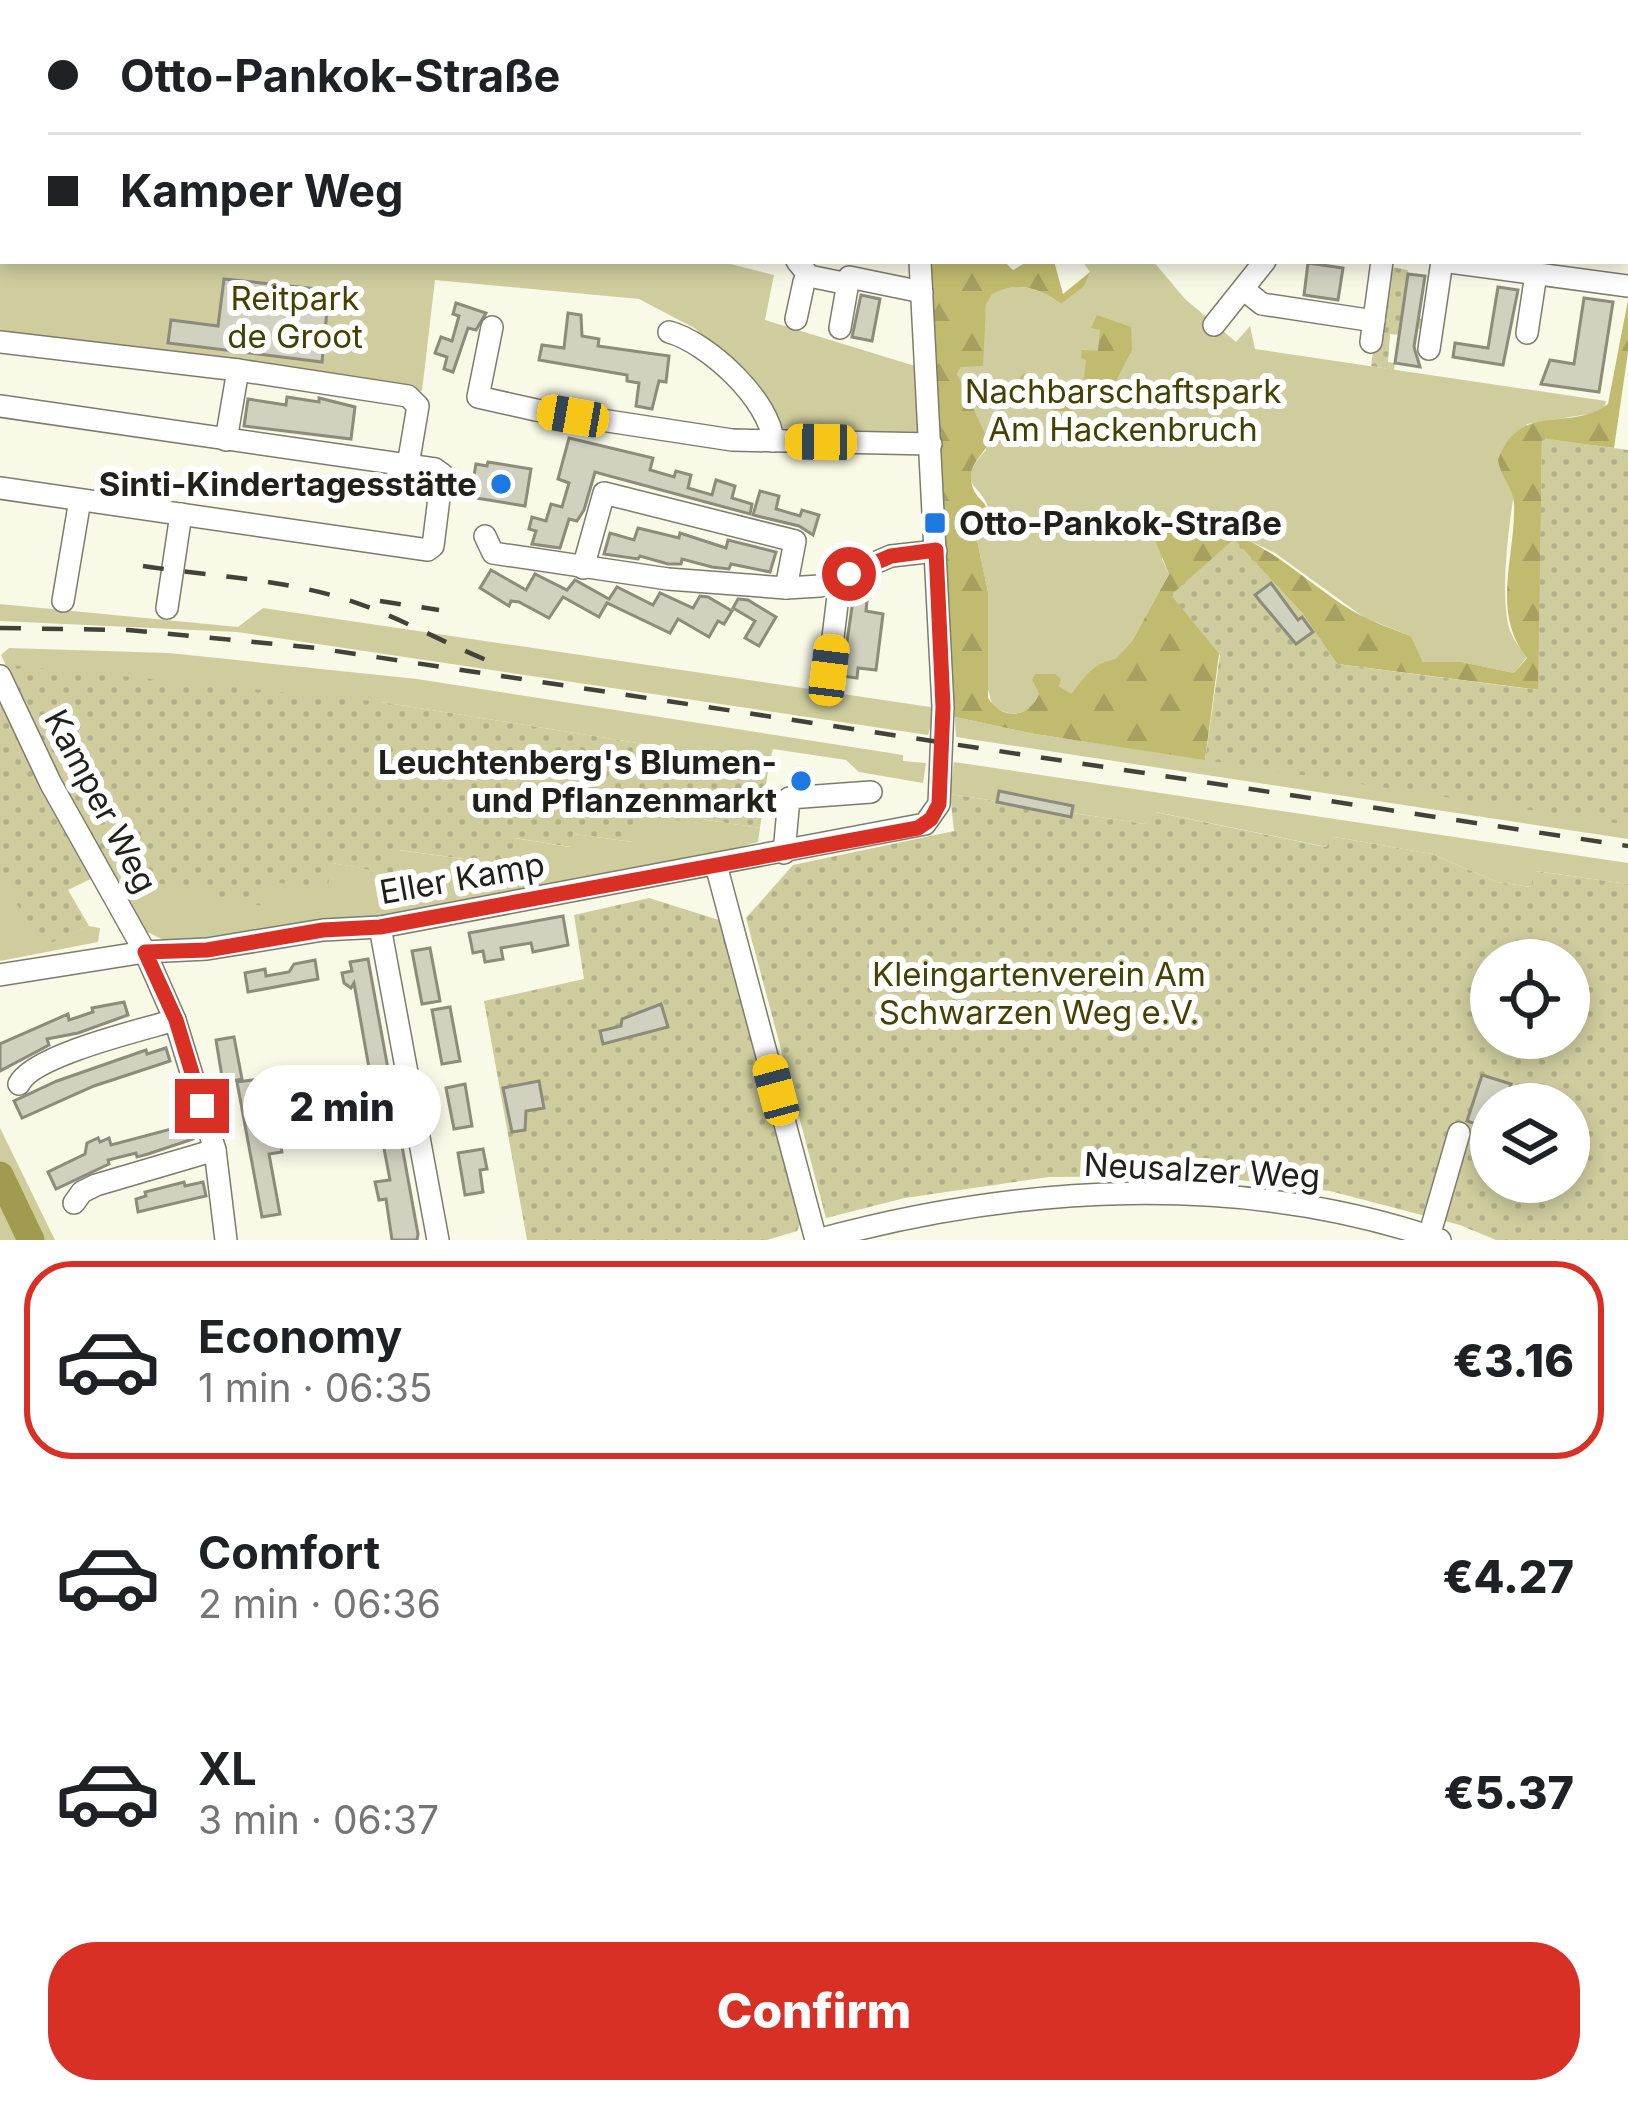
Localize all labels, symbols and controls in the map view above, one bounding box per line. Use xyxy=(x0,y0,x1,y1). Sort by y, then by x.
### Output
text: Otto-Pankok-Straße xyxy=(120,48,560,103)
text: Kamper Weg xyxy=(120,163,403,218)
park label: Reitpark de Groot xyxy=(227,278,363,356)
park label: Nachbarschaftspark Am Hackenbruch xyxy=(965,371,1281,449)
car xyxy=(534,392,612,440)
car xyxy=(785,423,857,461)
place label: Sinti-Kindertagesstätte xyxy=(99,464,477,504)
marker: Sinti-Kindertagesstätte xyxy=(488,471,514,497)
place label: Otto-Pankok-Straße xyxy=(959,503,1282,543)
marker: Otto-Pankok-Straße xyxy=(922,510,948,536)
route start xyxy=(822,547,876,601)
car xyxy=(807,632,851,708)
street label: Kamper Weg xyxy=(36,703,166,899)
place label: Leuchtenberg's Blumen- und Pflanzenmarkt xyxy=(378,742,777,820)
marker: Leuchtenberg's Blumen- und Pflanzenmarkt xyxy=(788,768,814,794)
street label: Eller Kamp xyxy=(376,844,548,912)
map controls xyxy=(1470,939,1590,1203)
button: locate xyxy=(1470,939,1590,1059)
park label: Kleingartenverein Am Schwarzen Weg e.V. xyxy=(872,954,1206,1032)
car xyxy=(749,1051,803,1129)
callout: 2 min xyxy=(244,1064,442,1148)
route end xyxy=(175,1079,229,1133)
text: 2 min xyxy=(289,1083,395,1130)
button: layers xyxy=(1470,1083,1590,1203)
street label: Neusalzer Weg xyxy=(1083,1144,1321,1196)
icon: car xyxy=(54,1306,162,1414)
text: Economy xyxy=(198,1309,402,1364)
text: €3.16 xyxy=(1453,1333,1574,1388)
text: 1 min · 06:35 xyxy=(198,1364,432,1411)
icon: car xyxy=(54,1522,162,1630)
text: Comfort xyxy=(198,1525,380,1580)
text: €4.27 xyxy=(1442,1549,1574,1604)
text: 2 min · 06:36 xyxy=(198,1580,441,1627)
icon: car xyxy=(54,1738,162,1846)
text: XL xyxy=(198,1741,257,1796)
text: €5.37 xyxy=(1444,1765,1574,1820)
text: 3 min · 06:37 xyxy=(198,1796,439,1843)
button: Confirm xyxy=(48,1942,1580,2080)

